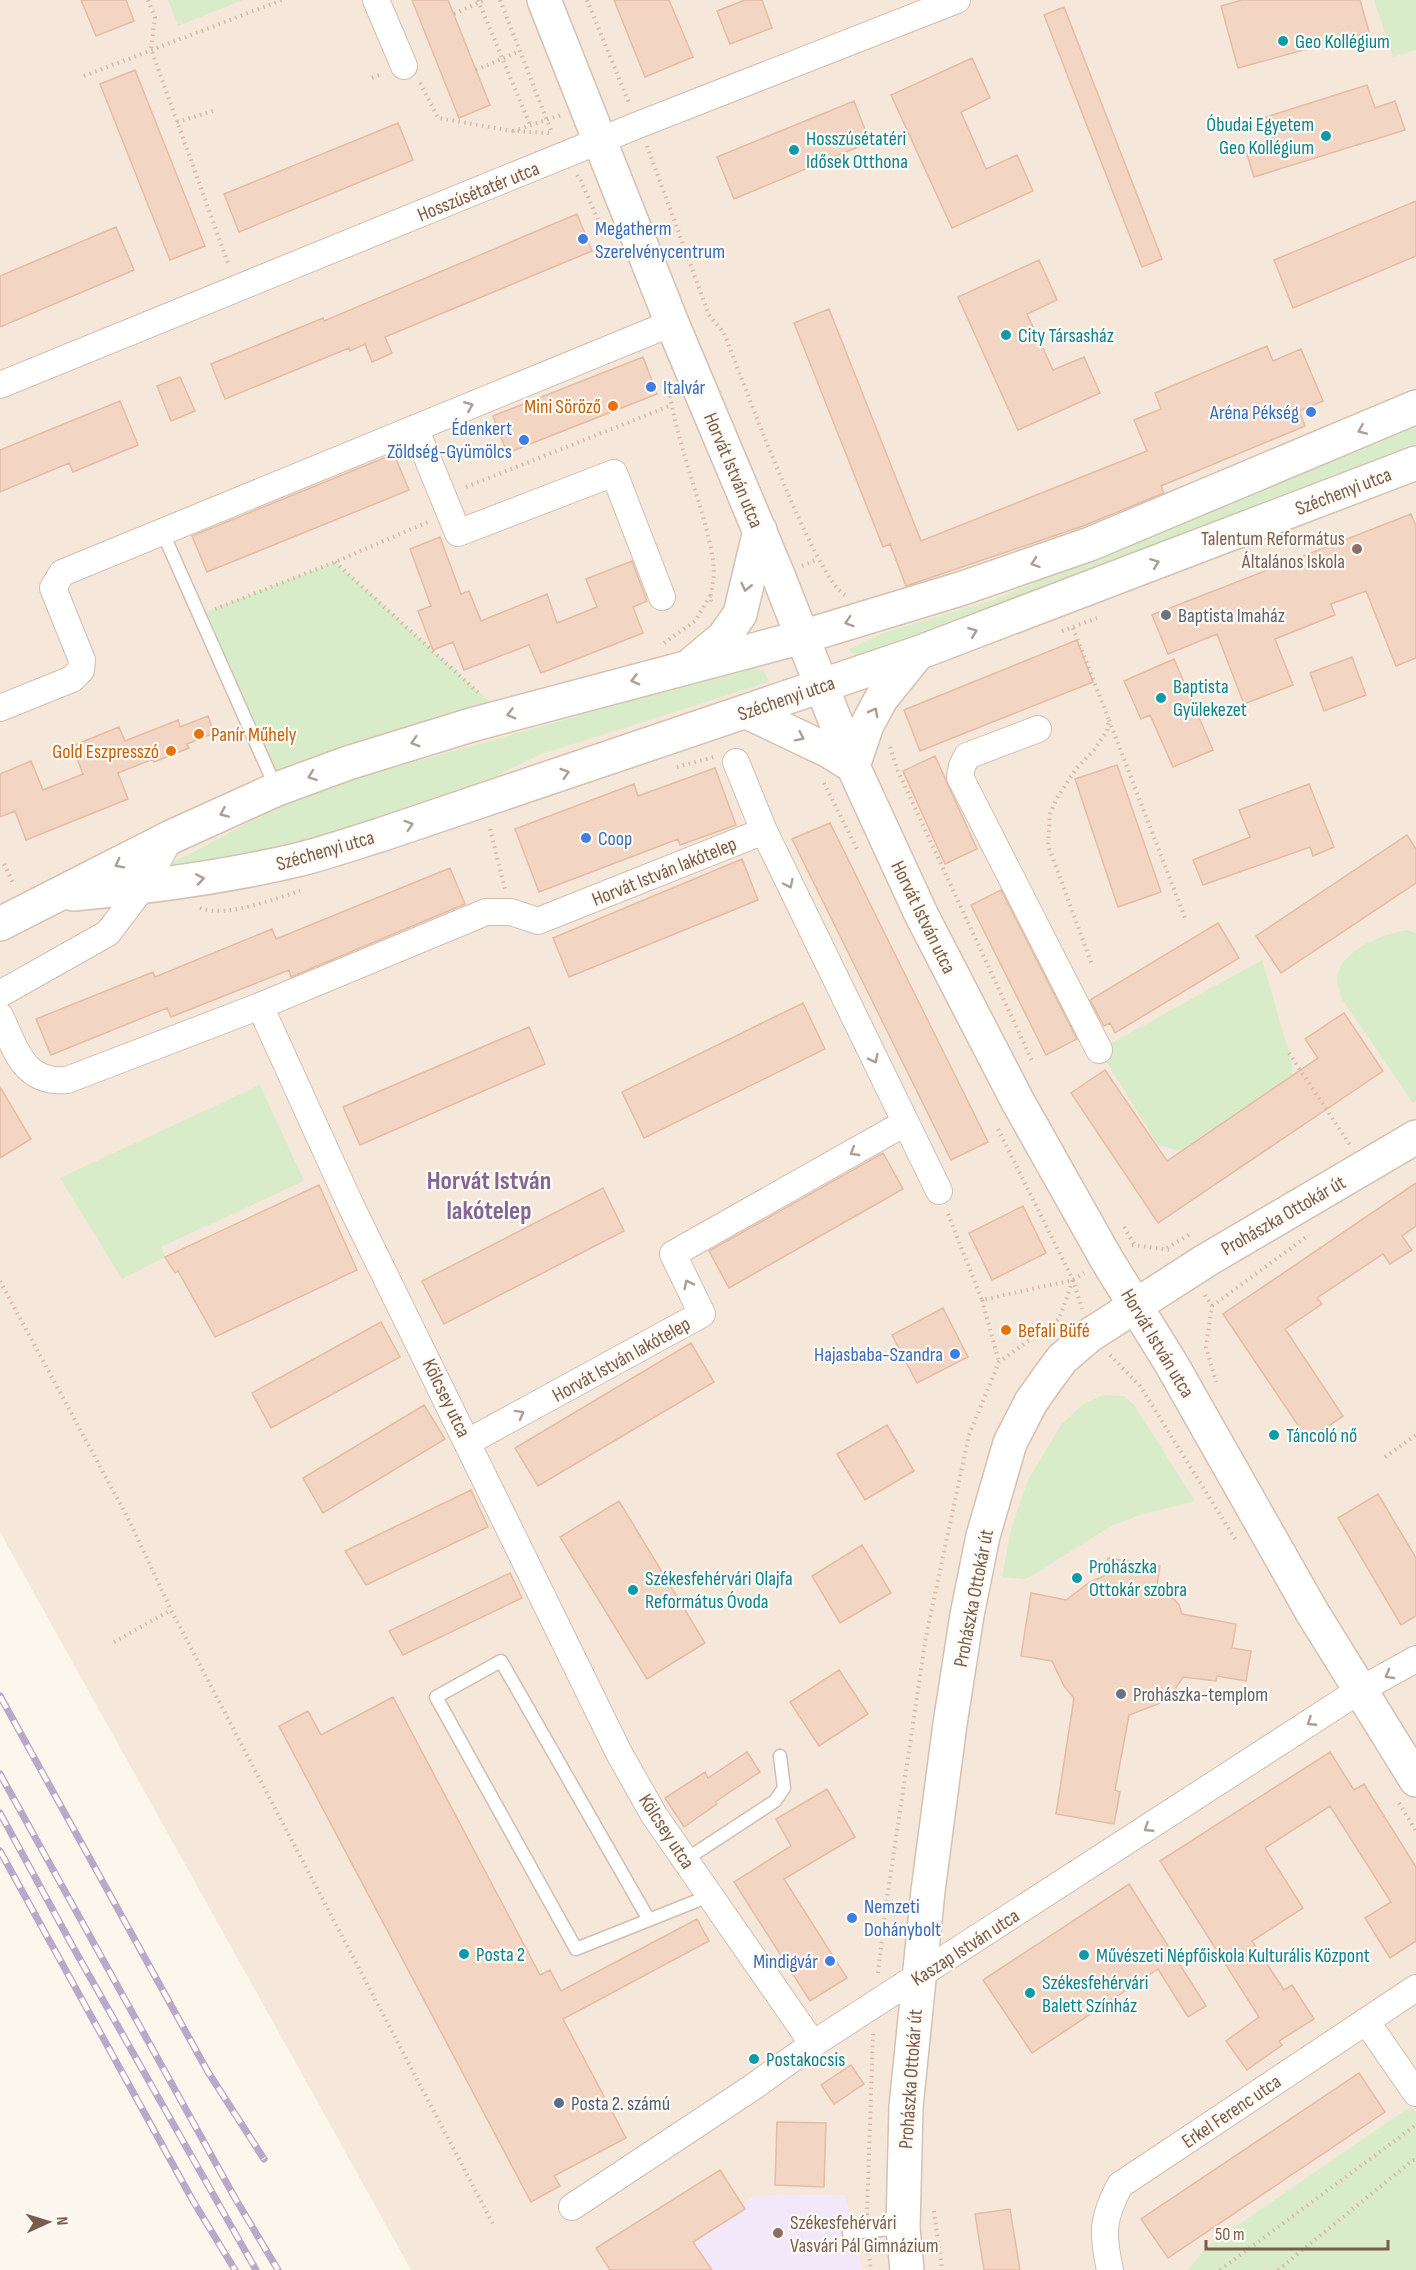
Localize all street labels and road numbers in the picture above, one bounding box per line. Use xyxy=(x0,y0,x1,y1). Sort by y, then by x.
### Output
street label: Hosszúsétatér utca xyxy=(414,157,543,227)
street label: Horvát István utca xyxy=(698,409,768,532)
street label: Széchenyi utca xyxy=(1292,463,1395,521)
street label: Széchenyi utca xyxy=(735,671,838,727)
street label: Széchenyi utca xyxy=(273,826,377,876)
street label: Horvát István lakótelep xyxy=(588,832,740,912)
street label: Horvát István utca xyxy=(885,857,961,978)
street label: Prohászka Ottokár út xyxy=(1217,1170,1350,1261)
street label: Horvát István utca xyxy=(1115,1285,1199,1402)
street label: Horvát István lakótelep xyxy=(548,1312,695,1408)
street label: Kölcsey utca xyxy=(417,1355,475,1442)
street label: Prohászka Ottokár út xyxy=(949,1527,999,1669)
street label: Kölcsey utca xyxy=(633,1790,699,1873)
street label: Kaszap István utca xyxy=(907,1904,1024,1992)
street label: Prohászka Ottokár út xyxy=(894,2008,928,2150)
street label: Erkel Ferenc utca xyxy=(1177,2070,1286,2154)

